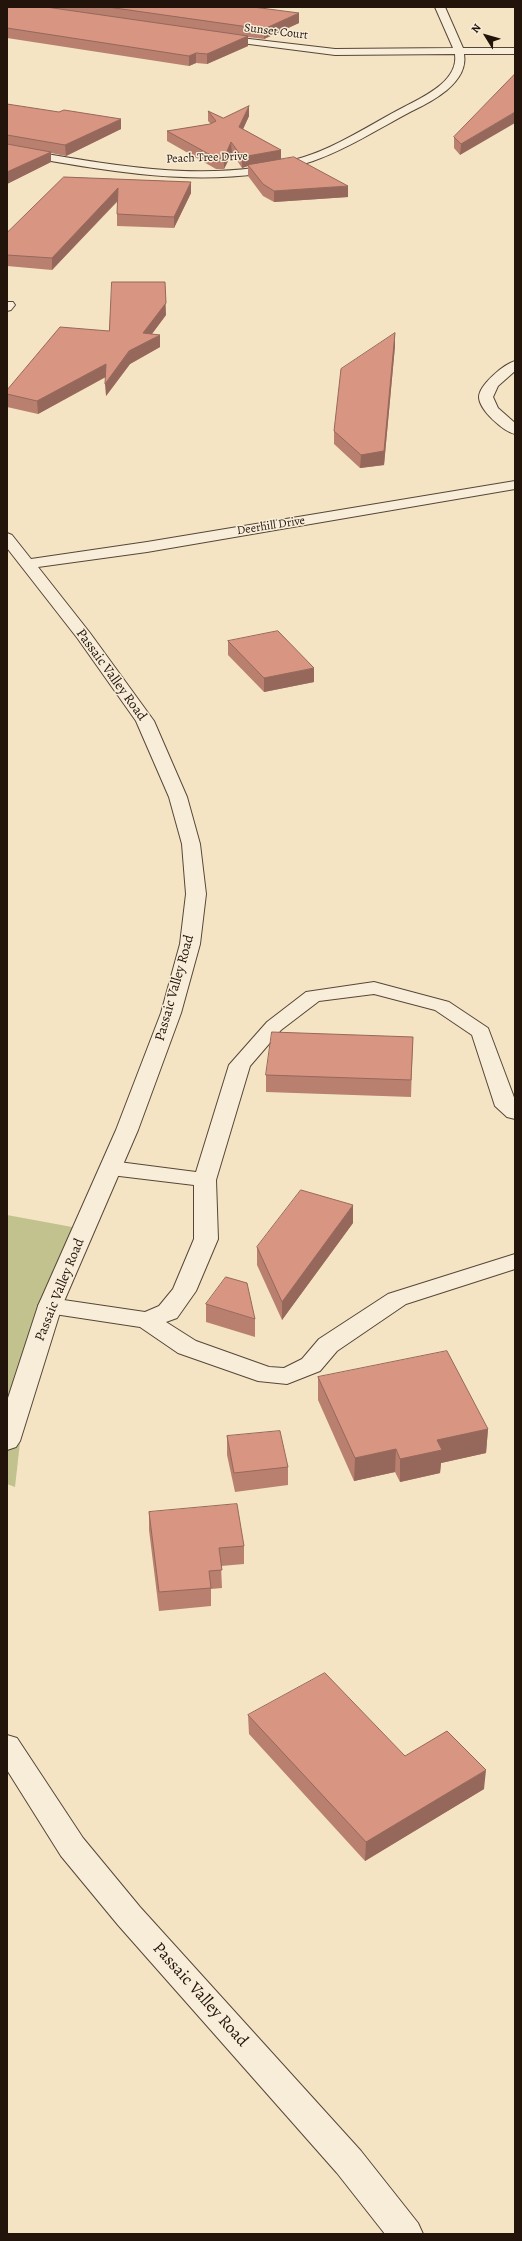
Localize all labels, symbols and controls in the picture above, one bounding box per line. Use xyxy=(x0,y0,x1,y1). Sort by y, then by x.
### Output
north arrow xyxy=(466,16,506,56)
street label: Sunset Court xyxy=(243,21,309,43)
text: N xyxy=(468,21,484,36)
street label: Peach Tree Drive xyxy=(166,149,248,167)
street label: Deerhill Drive xyxy=(236,514,306,538)
street label: Passaic Valley Road xyxy=(72,626,150,724)
street label: Passaic Valley Road xyxy=(152,933,198,1043)
street label: Passaic Valley Road xyxy=(32,1236,88,1344)
street label: Passaic Valley Road xyxy=(148,1939,252,2051)

